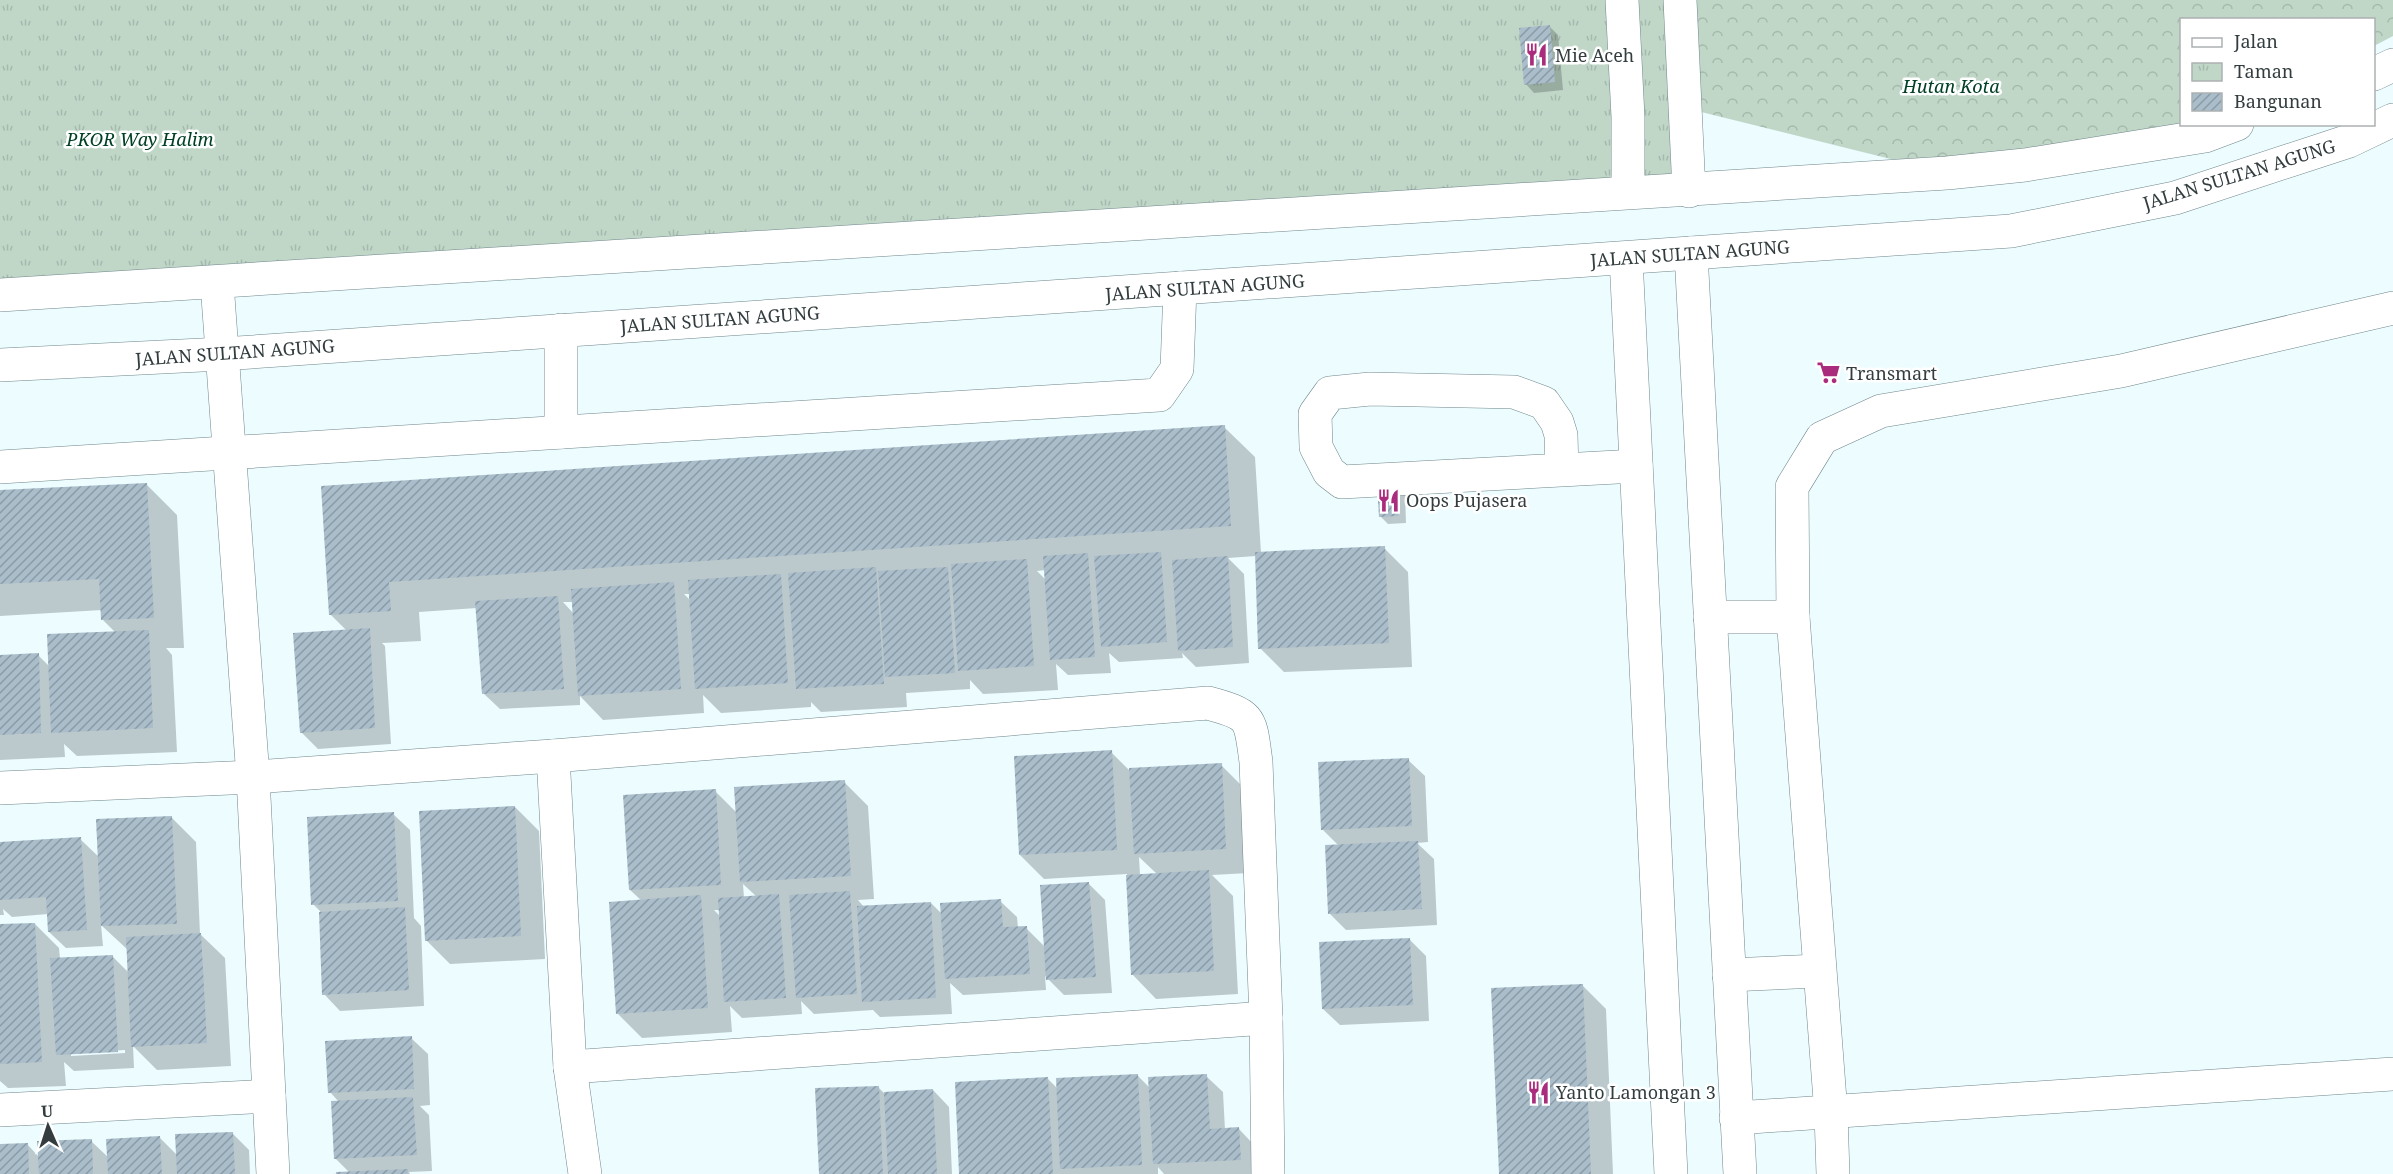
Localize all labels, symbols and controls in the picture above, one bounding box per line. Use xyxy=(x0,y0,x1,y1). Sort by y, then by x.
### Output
legend xyxy=(2180,18,2375,126)
text: Jalan xyxy=(2233,29,2278,53)
restaurant icon: Mie Aceh xyxy=(1524,42,1550,68)
place label: Mie Aceh xyxy=(1555,43,1634,67)
text: Taman xyxy=(2234,59,2294,83)
park label: Hutan Kota xyxy=(1901,74,2000,98)
text: Bangunan xyxy=(2234,89,2322,113)
park label: PKOR Way Halim xyxy=(65,127,214,151)
street label: JALAN SULTAN AGUNG xyxy=(2139,133,2338,215)
street label: JALAN SULTAN AGUNG xyxy=(1588,234,1791,272)
street label: JALAN SULTAN AGUNG xyxy=(1103,268,1306,306)
street label: JALAN SULTAN AGUNG xyxy=(618,300,821,338)
street label: JALAN SULTAN AGUNG xyxy=(133,333,336,371)
supermarket icon: Transmart xyxy=(1815,360,1841,386)
place label: Transmart xyxy=(1846,361,1937,385)
restaurant icon: Oops Pujasera xyxy=(1375,487,1401,513)
place label: Oops Pujasera xyxy=(1406,488,1527,512)
restaurant icon: Yanto Lamongan 3 xyxy=(1525,1079,1551,1105)
place label: Yanto Lamongan 3 xyxy=(1555,1080,1716,1104)
north arrow xyxy=(18,1096,78,1156)
text: U xyxy=(41,1100,54,1122)

